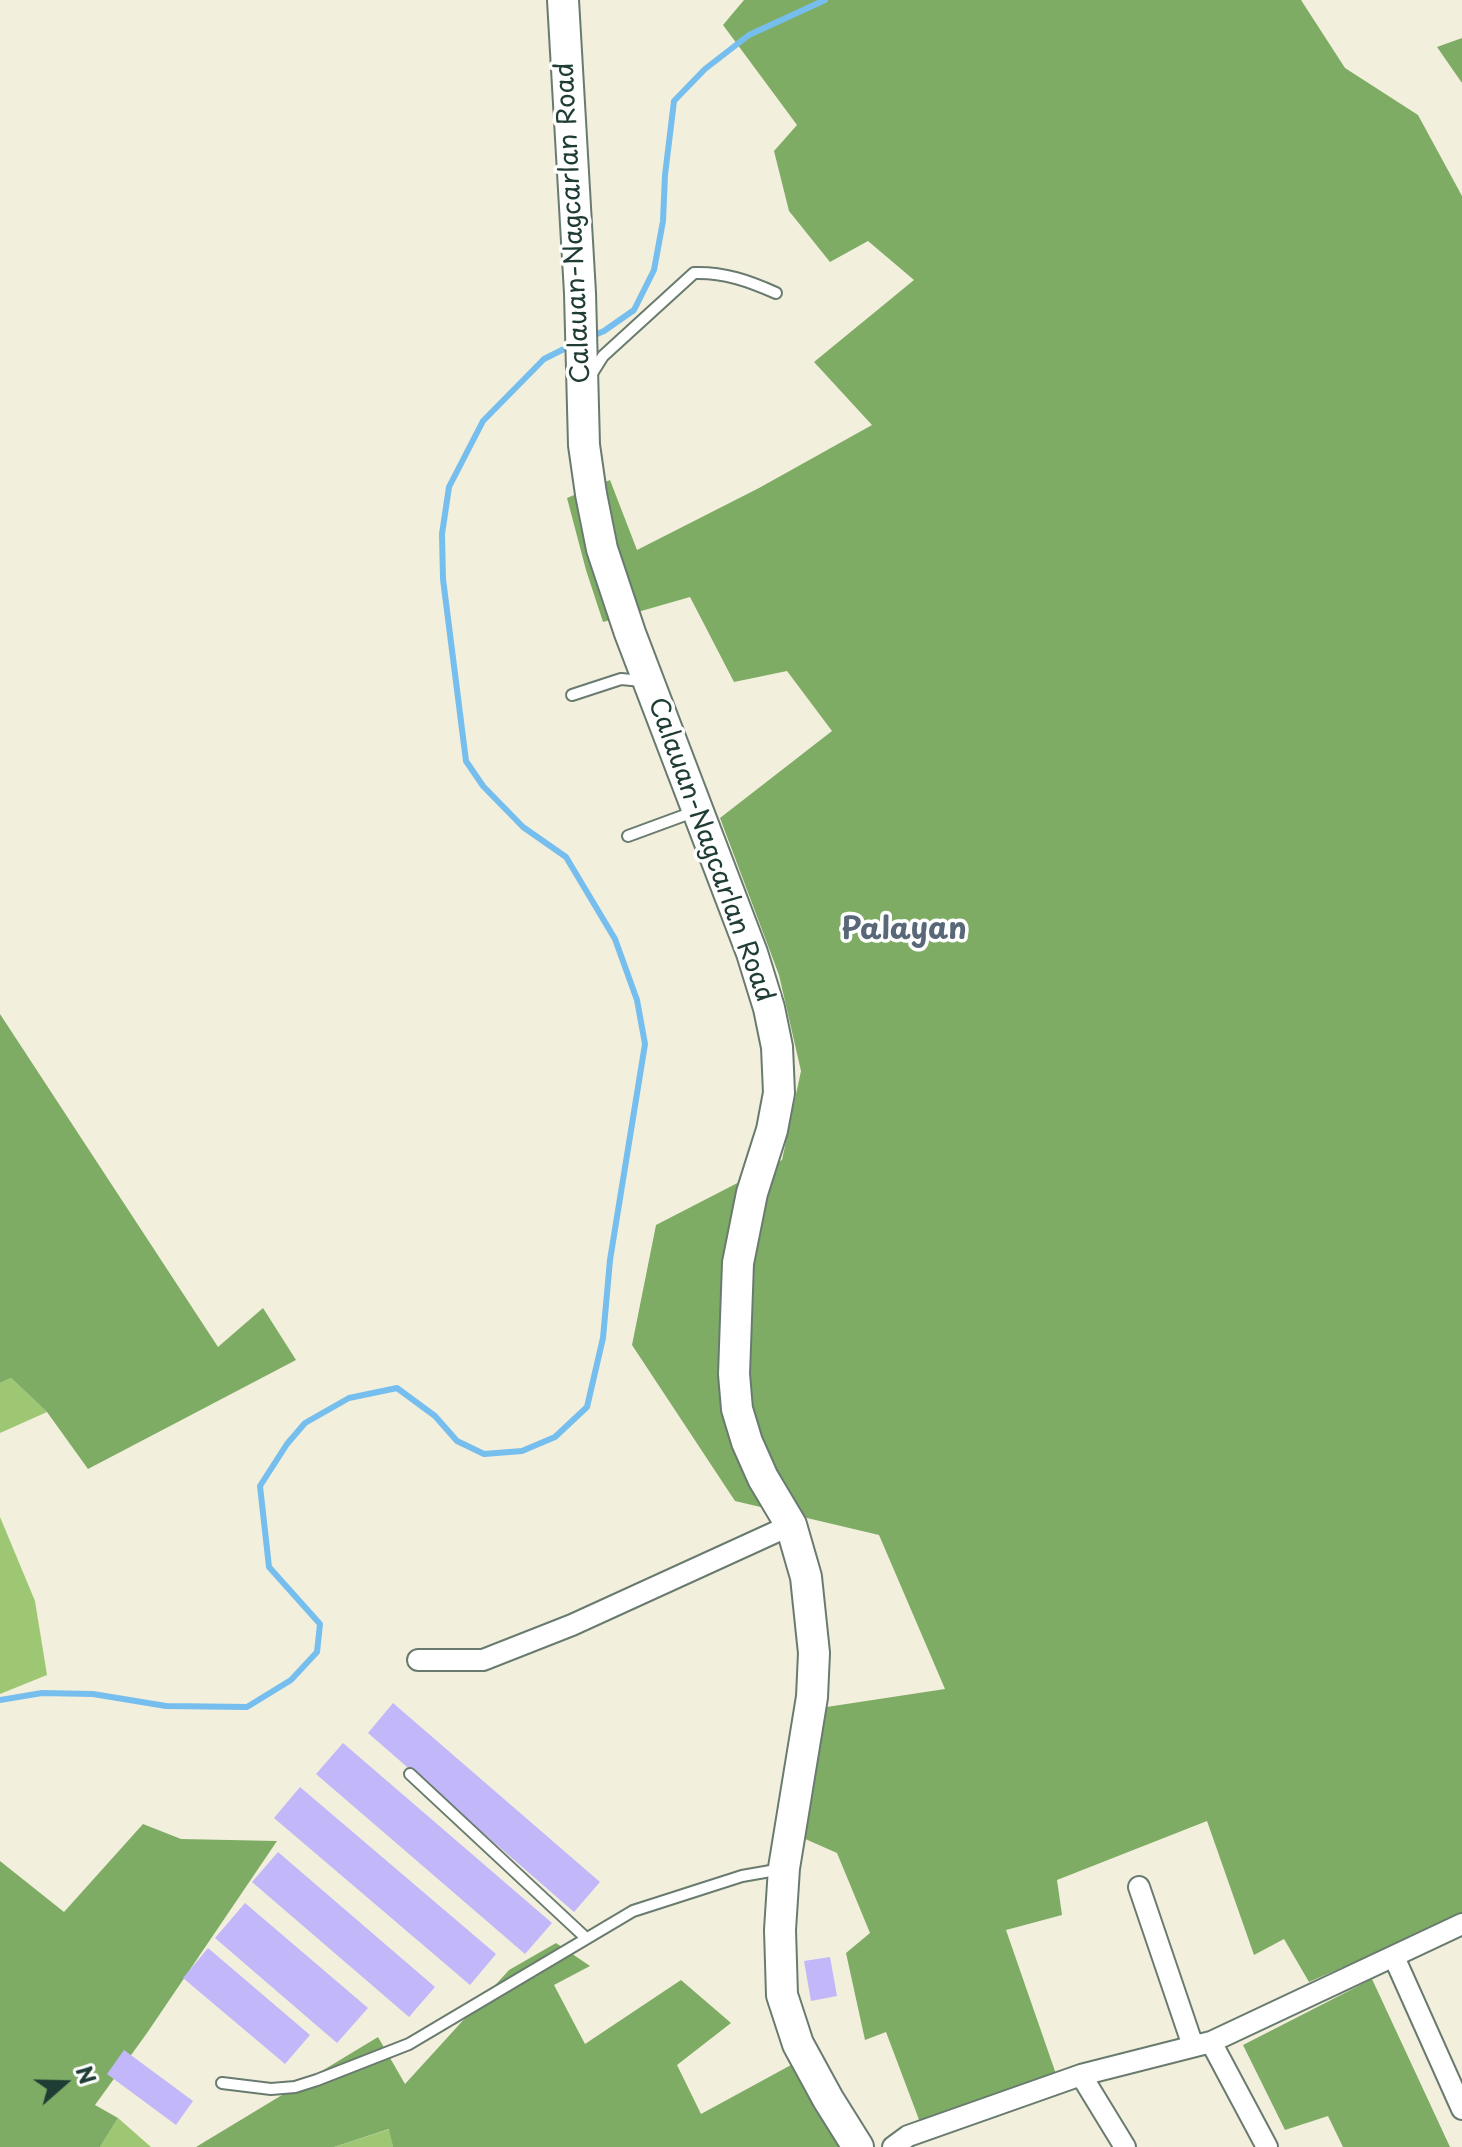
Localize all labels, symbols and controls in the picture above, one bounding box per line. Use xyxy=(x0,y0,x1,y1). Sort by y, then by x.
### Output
street label: Calauan-Nagcarlan Road xyxy=(550,61,598,385)
street label: Calauan-Nagcarlan Road xyxy=(640,693,780,1007)
district label: Palayan xyxy=(841,913,967,949)
north arrow xyxy=(24,2043,104,2123)
text: N xyxy=(69,2061,106,2088)

